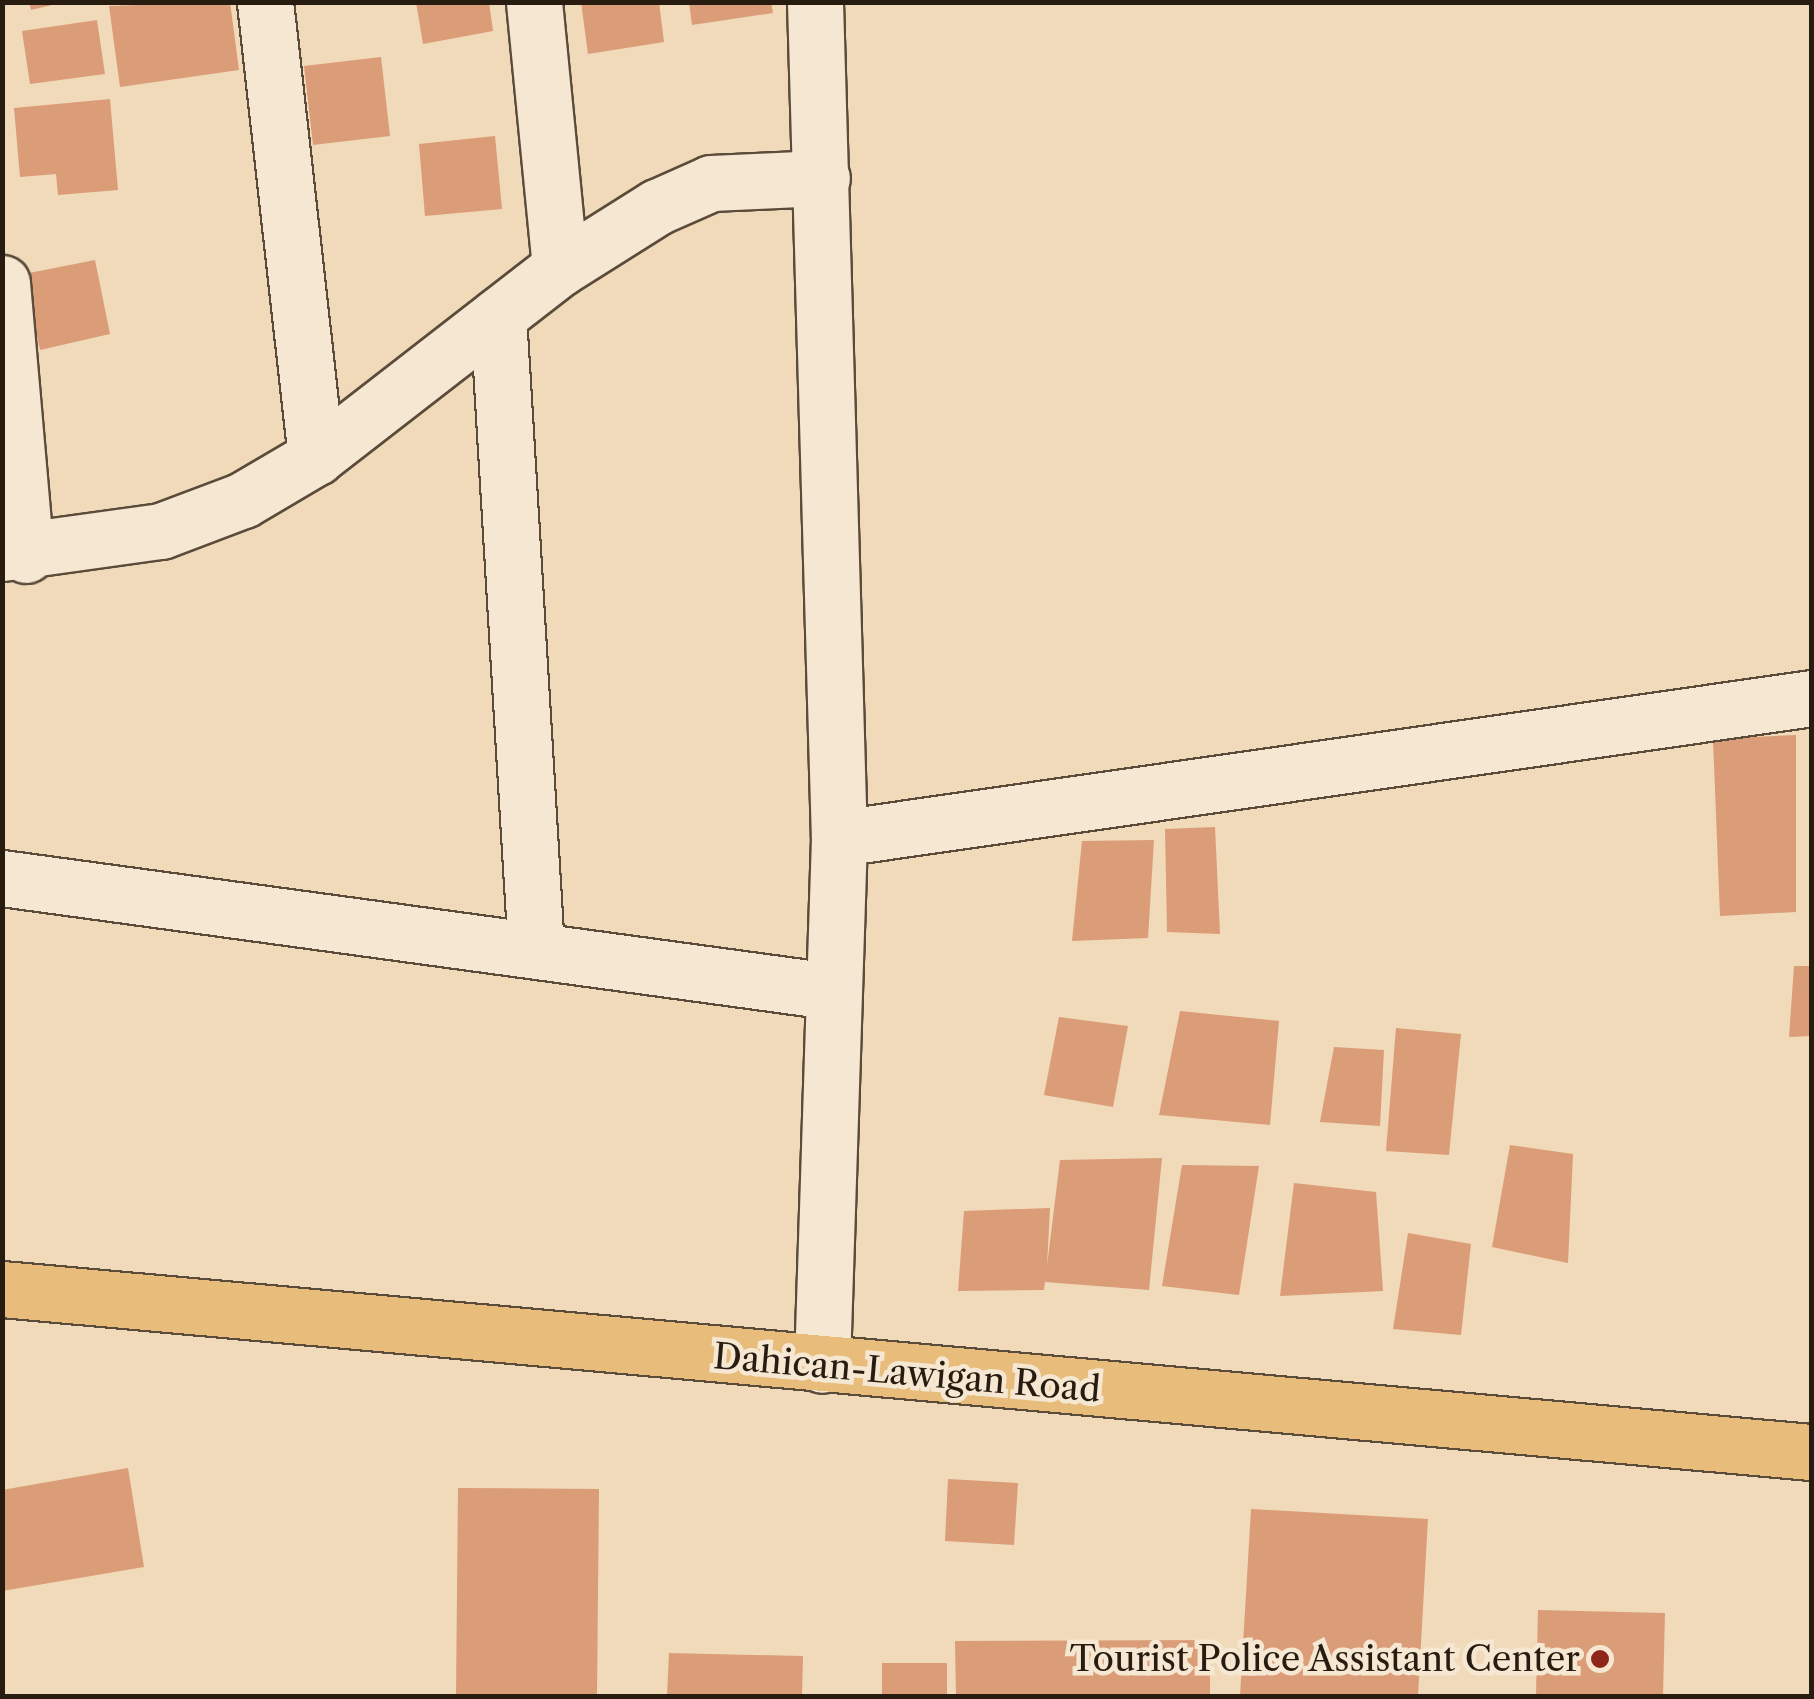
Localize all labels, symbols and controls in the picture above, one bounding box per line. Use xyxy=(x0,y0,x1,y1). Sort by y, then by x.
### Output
street label: Dahican-Lawigan Road xyxy=(712,1335,1102,1411)
place label: Tourist Police Assistant Center xyxy=(1068,1638,1580,1680)
marker: Tourist Police Assistant Center xyxy=(1589,1648,1611,1670)

